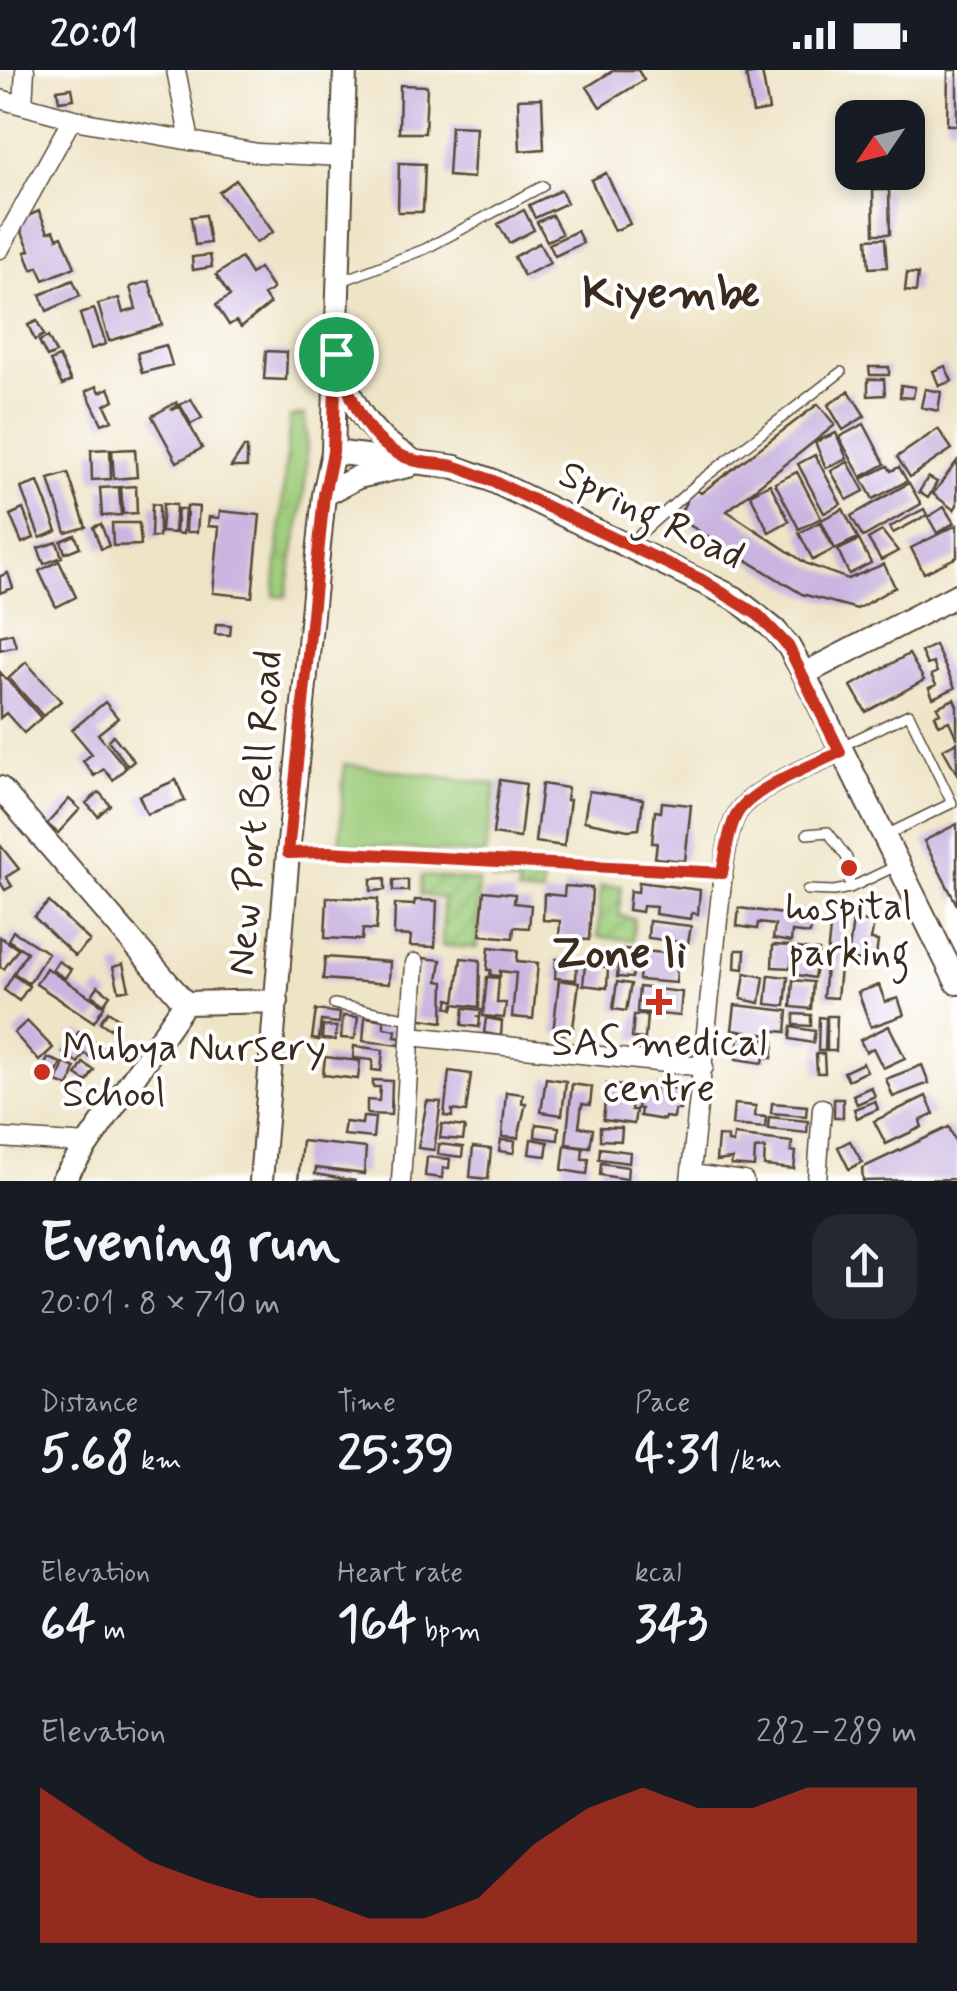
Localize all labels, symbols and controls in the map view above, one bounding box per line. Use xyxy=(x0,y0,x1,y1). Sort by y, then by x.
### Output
text: 20:01 xyxy=(50,11,138,60)
north arrow xyxy=(835,100,925,190)
map controls xyxy=(835,100,925,190)
district label: Kiyembe xyxy=(582,265,760,324)
pin xyxy=(294,312,379,397)
icon: arrive xyxy=(309,327,364,382)
street label: Spring Road xyxy=(548,449,752,587)
street label: New Port Bell Road xyxy=(216,648,296,978)
marker: hospital parking xyxy=(838,857,860,879)
place label: hospital parking xyxy=(786,882,912,984)
district label: Zone Ii xyxy=(552,925,686,984)
marker: SAS medical centre xyxy=(646,989,672,1015)
place label: SAS medical centre xyxy=(551,1018,767,1116)
place label: Mubya Nursery School xyxy=(62,1023,326,1121)
marker: Mubya Nursery School xyxy=(31,1061,53,1083)
text: Evening run xyxy=(40,1209,340,1281)
button: share xyxy=(812,1214,917,1319)
text: 20:01 · 8 × 710 m xyxy=(40,1283,280,1325)
text: Distance xyxy=(40,1385,138,1422)
text: Time xyxy=(337,1385,396,1422)
text: Pace xyxy=(635,1385,690,1422)
text: 5.68 xyxy=(40,1422,133,1488)
text: 25:39 xyxy=(337,1422,454,1488)
text: 4:31 xyxy=(635,1422,721,1488)
text: km xyxy=(133,1443,182,1480)
text: /km xyxy=(721,1443,782,1480)
text: Elevation xyxy=(40,1555,150,1592)
text: Heart rate xyxy=(337,1555,463,1592)
text: kcal xyxy=(635,1555,682,1592)
text: 64 xyxy=(40,1592,96,1658)
text: 164 xyxy=(337,1592,417,1658)
text: 343 xyxy=(635,1592,708,1658)
text: m xyxy=(96,1613,126,1650)
text: bpm xyxy=(417,1613,481,1650)
text: Elevation xyxy=(40,1711,166,1753)
text: 282–289 m xyxy=(756,1711,917,1753)

